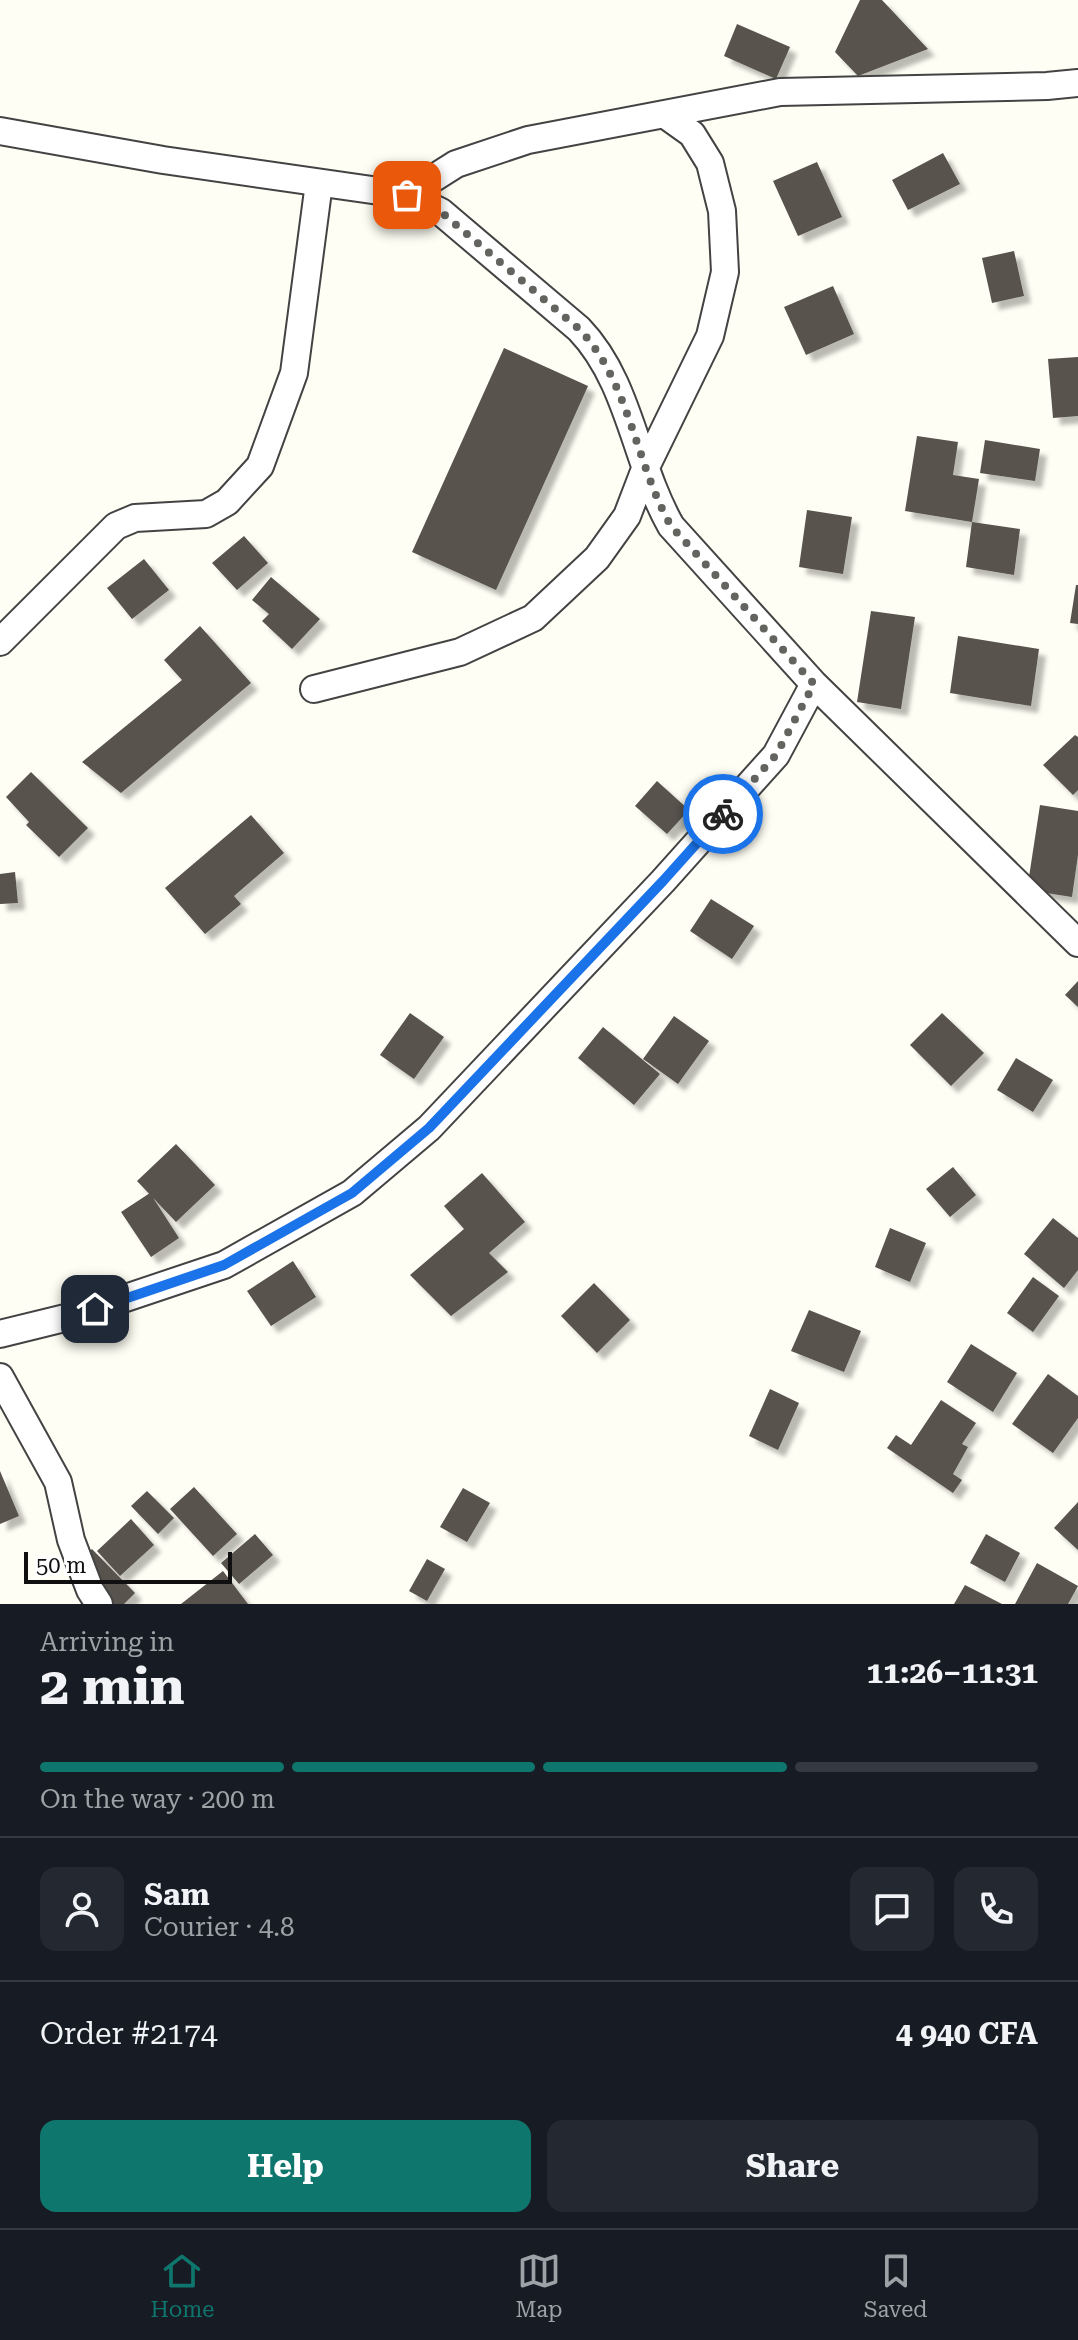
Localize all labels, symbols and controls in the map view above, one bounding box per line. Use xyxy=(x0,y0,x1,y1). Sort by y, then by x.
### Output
pin xyxy=(373,161,441,229)
icon: bag xyxy=(385,173,429,217)
courier xyxy=(683,774,763,854)
icon: bike xyxy=(701,792,745,836)
pin xyxy=(61,1275,129,1343)
icon: home xyxy=(73,1287,117,1331)
scale bar xyxy=(24,1548,232,1584)
text: 50 m xyxy=(36,1553,86,1578)
text: Arriving in xyxy=(40,1627,174,1657)
text: 11:26–11:31 xyxy=(866,1655,1038,1690)
text: 2 min xyxy=(40,1656,185,1717)
text: On the way · 200 m xyxy=(40,1784,275,1814)
button: person xyxy=(40,1867,124,1951)
button: chat xyxy=(850,1867,934,1951)
button: phone xyxy=(954,1867,1038,1951)
text: Sam xyxy=(144,1877,210,1912)
text: Courier · 4.8 xyxy=(144,1912,294,1942)
text: Order #2174 xyxy=(40,2016,218,2051)
text: 4 940 CFA xyxy=(896,2016,1038,2051)
button: Help xyxy=(40,2120,531,2212)
button: Share xyxy=(547,2120,1038,2212)
tab: Home xyxy=(151,2249,214,2322)
tab: Map xyxy=(515,2249,563,2322)
tab: Saved xyxy=(864,2249,927,2322)

